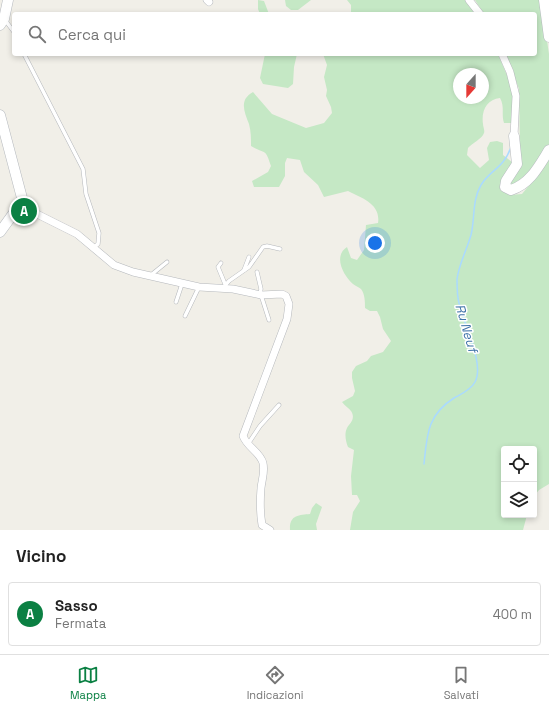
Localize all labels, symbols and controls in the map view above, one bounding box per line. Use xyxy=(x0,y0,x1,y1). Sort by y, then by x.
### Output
search box xyxy=(12,12,537,56)
icon: search xyxy=(26,23,48,45)
text: Cerca qui xyxy=(58,25,126,44)
north arrow xyxy=(453,68,489,104)
pin: A xyxy=(11,196,37,226)
your location xyxy=(365,233,385,253)
water label: Ru Neuf xyxy=(452,302,482,356)
map controls xyxy=(501,446,537,518)
button: locate xyxy=(501,446,537,482)
button: layers xyxy=(501,482,537,518)
text: Vicino xyxy=(16,545,66,567)
text: Sasso xyxy=(55,596,98,615)
text: A xyxy=(26,606,34,623)
text: 400 m xyxy=(493,606,532,623)
text: Fermata xyxy=(55,615,106,632)
tab: Mappa xyxy=(70,664,106,702)
tab: Indicazioni xyxy=(247,664,303,702)
tab: Salvati xyxy=(444,664,479,702)

